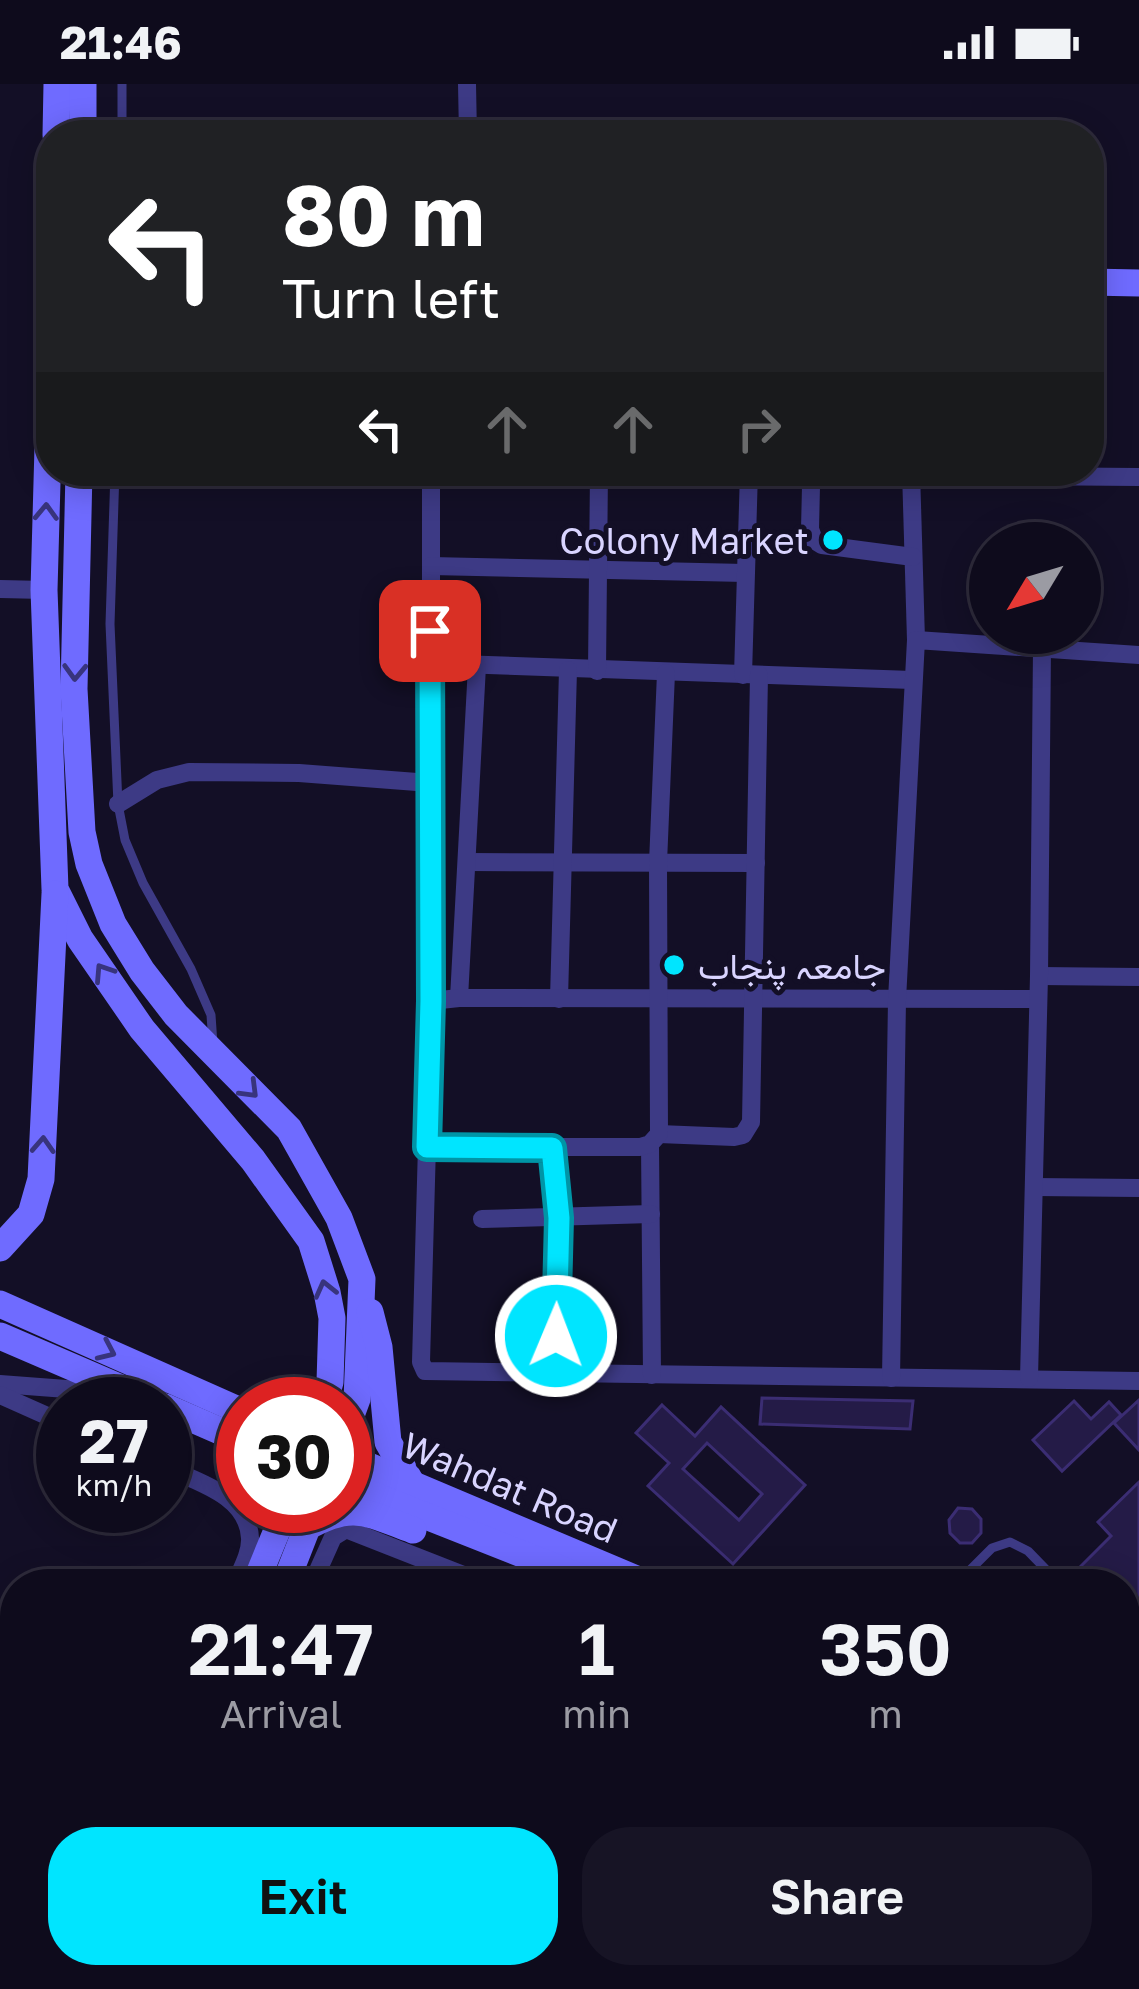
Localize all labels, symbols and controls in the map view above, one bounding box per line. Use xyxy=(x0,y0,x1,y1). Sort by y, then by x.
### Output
text: 21:46 xyxy=(60,15,182,69)
text: 80 m xyxy=(282,164,485,264)
icon: left xyxy=(84,168,240,324)
text: Turn left xyxy=(282,265,500,330)
icon: left xyxy=(348,396,414,462)
icon: ahead xyxy=(474,396,540,462)
icon: ahead xyxy=(600,396,666,462)
icon: right xyxy=(726,396,792,462)
one-way arrow xyxy=(33,502,59,521)
place label: Colony Market xyxy=(559,519,809,562)
north arrow xyxy=(969,522,1101,654)
map controls xyxy=(969,522,1101,654)
marker: Colony Market xyxy=(820,527,846,553)
pin xyxy=(379,580,481,682)
icon: arrive xyxy=(397,598,463,664)
one-way arrow xyxy=(62,663,88,682)
place label: جامعہ پنجاب xyxy=(698,944,886,991)
marker: جامعہ پنجاب xyxy=(661,952,687,978)
one-way arrow xyxy=(95,964,117,986)
one-way arrow xyxy=(236,1076,258,1098)
one-way arrow xyxy=(30,1135,56,1154)
position arrow xyxy=(493,1273,619,1399)
one-way arrow xyxy=(314,1279,339,1299)
one-way arrow xyxy=(95,1337,116,1361)
speed limit sign: 30 xyxy=(216,1377,372,1533)
text: 27 xyxy=(79,1404,149,1476)
street label: Wahdat Road xyxy=(396,1422,624,1552)
text: km/h xyxy=(76,1467,152,1503)
text: 21:47 xyxy=(188,1604,374,1691)
text: 1 xyxy=(578,1604,615,1691)
text: 350 xyxy=(819,1604,952,1691)
text: Arrival xyxy=(220,1690,342,1737)
text: min xyxy=(562,1690,631,1737)
text: m xyxy=(868,1690,903,1737)
button: Exit xyxy=(48,1827,558,1965)
button: Share xyxy=(582,1827,1092,1965)

